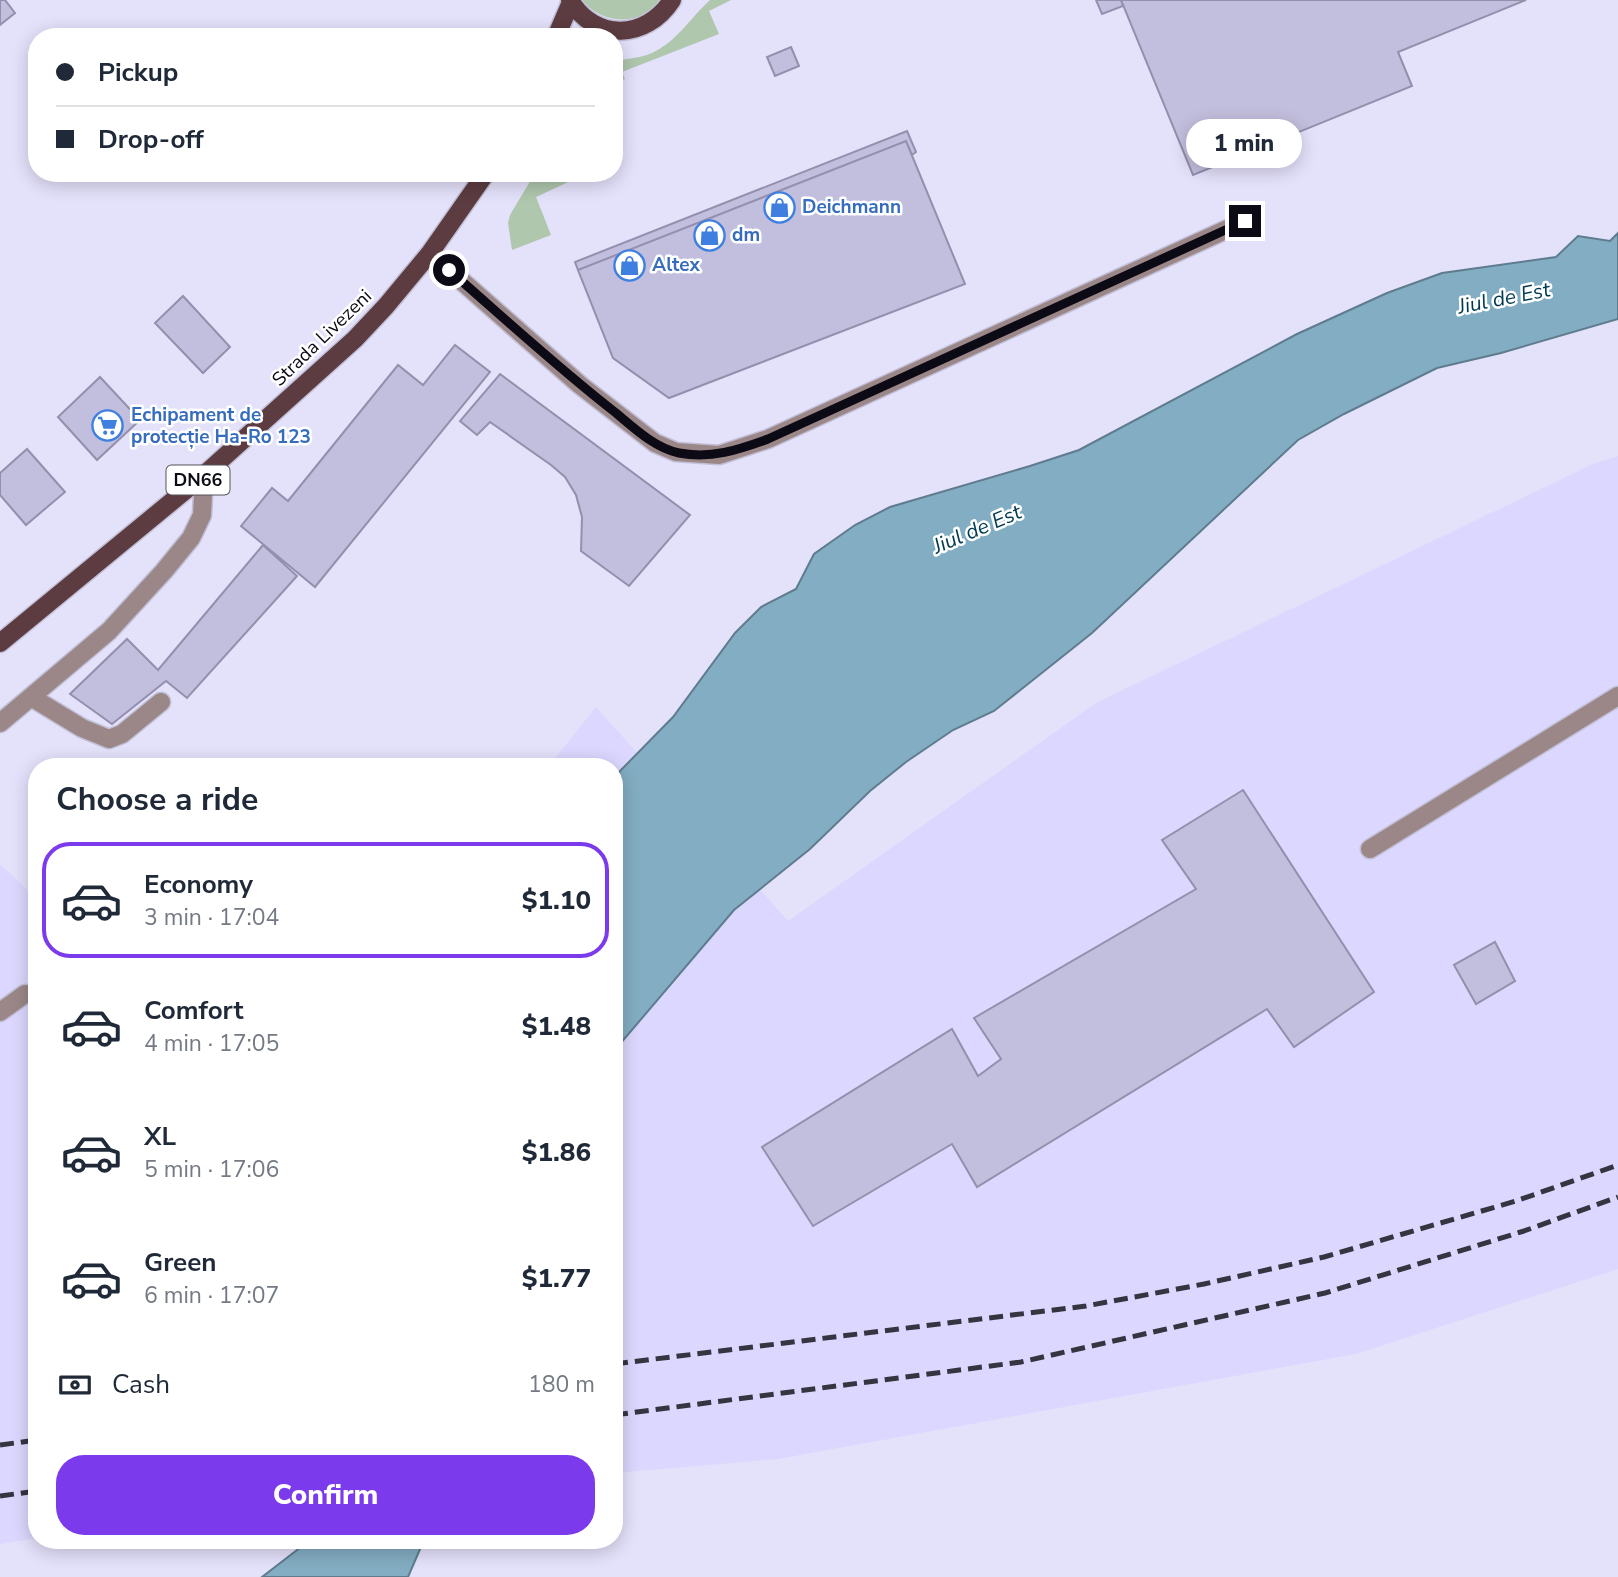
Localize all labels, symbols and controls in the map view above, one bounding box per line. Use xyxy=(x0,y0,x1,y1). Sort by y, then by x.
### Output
text: Pickup xyxy=(98,55,178,90)
callout: 1 min xyxy=(1187,120,1303,168)
text: Drop-off xyxy=(98,122,204,157)
text: 1 min xyxy=(1214,128,1274,159)
shop icon: Deichmann xyxy=(762,190,796,224)
place label: Deichmann xyxy=(802,194,901,220)
route end xyxy=(1229,205,1261,237)
shop icon: dm xyxy=(692,218,726,252)
place label: dm xyxy=(732,222,760,248)
shop icon: Altex xyxy=(612,248,646,282)
place label: Altex xyxy=(652,252,700,278)
route start xyxy=(433,254,465,286)
water label: Jiul de Est xyxy=(1455,275,1553,321)
street label: Strada Livezeni xyxy=(266,284,378,392)
place label: Echipament de protecție Ha-Ro 123 xyxy=(131,402,311,450)
supermarket icon: Echipament de protecție Ha-Ro 123 xyxy=(91,409,125,443)
road number: DN66 xyxy=(166,466,230,494)
water label: Jiul de Est xyxy=(928,498,1026,561)
text: Choose a ride xyxy=(56,778,258,821)
text: Economy xyxy=(144,867,253,902)
icon: car xyxy=(60,869,123,932)
text: $1.10 xyxy=(522,883,591,918)
text: 3 min · 17:04 xyxy=(144,902,279,933)
text: Comfort xyxy=(144,993,244,1028)
icon: car xyxy=(60,995,123,1058)
text: $1.48 xyxy=(522,1009,591,1044)
text: 4 min · 17:05 xyxy=(144,1028,279,1059)
text: XL xyxy=(144,1119,176,1154)
icon: car xyxy=(60,1121,123,1184)
text: $1.86 xyxy=(522,1135,591,1170)
text: 5 min · 17:06 xyxy=(144,1154,279,1185)
text: Green xyxy=(144,1245,217,1280)
icon: car xyxy=(60,1247,123,1310)
text: $1.77 xyxy=(522,1261,591,1296)
text: 6 min · 17:07 xyxy=(144,1280,279,1311)
icon: cash xyxy=(56,1366,94,1404)
text: Cash xyxy=(112,1367,170,1402)
text: 180 m xyxy=(528,1369,595,1400)
button: Confirm xyxy=(56,1455,595,1535)

